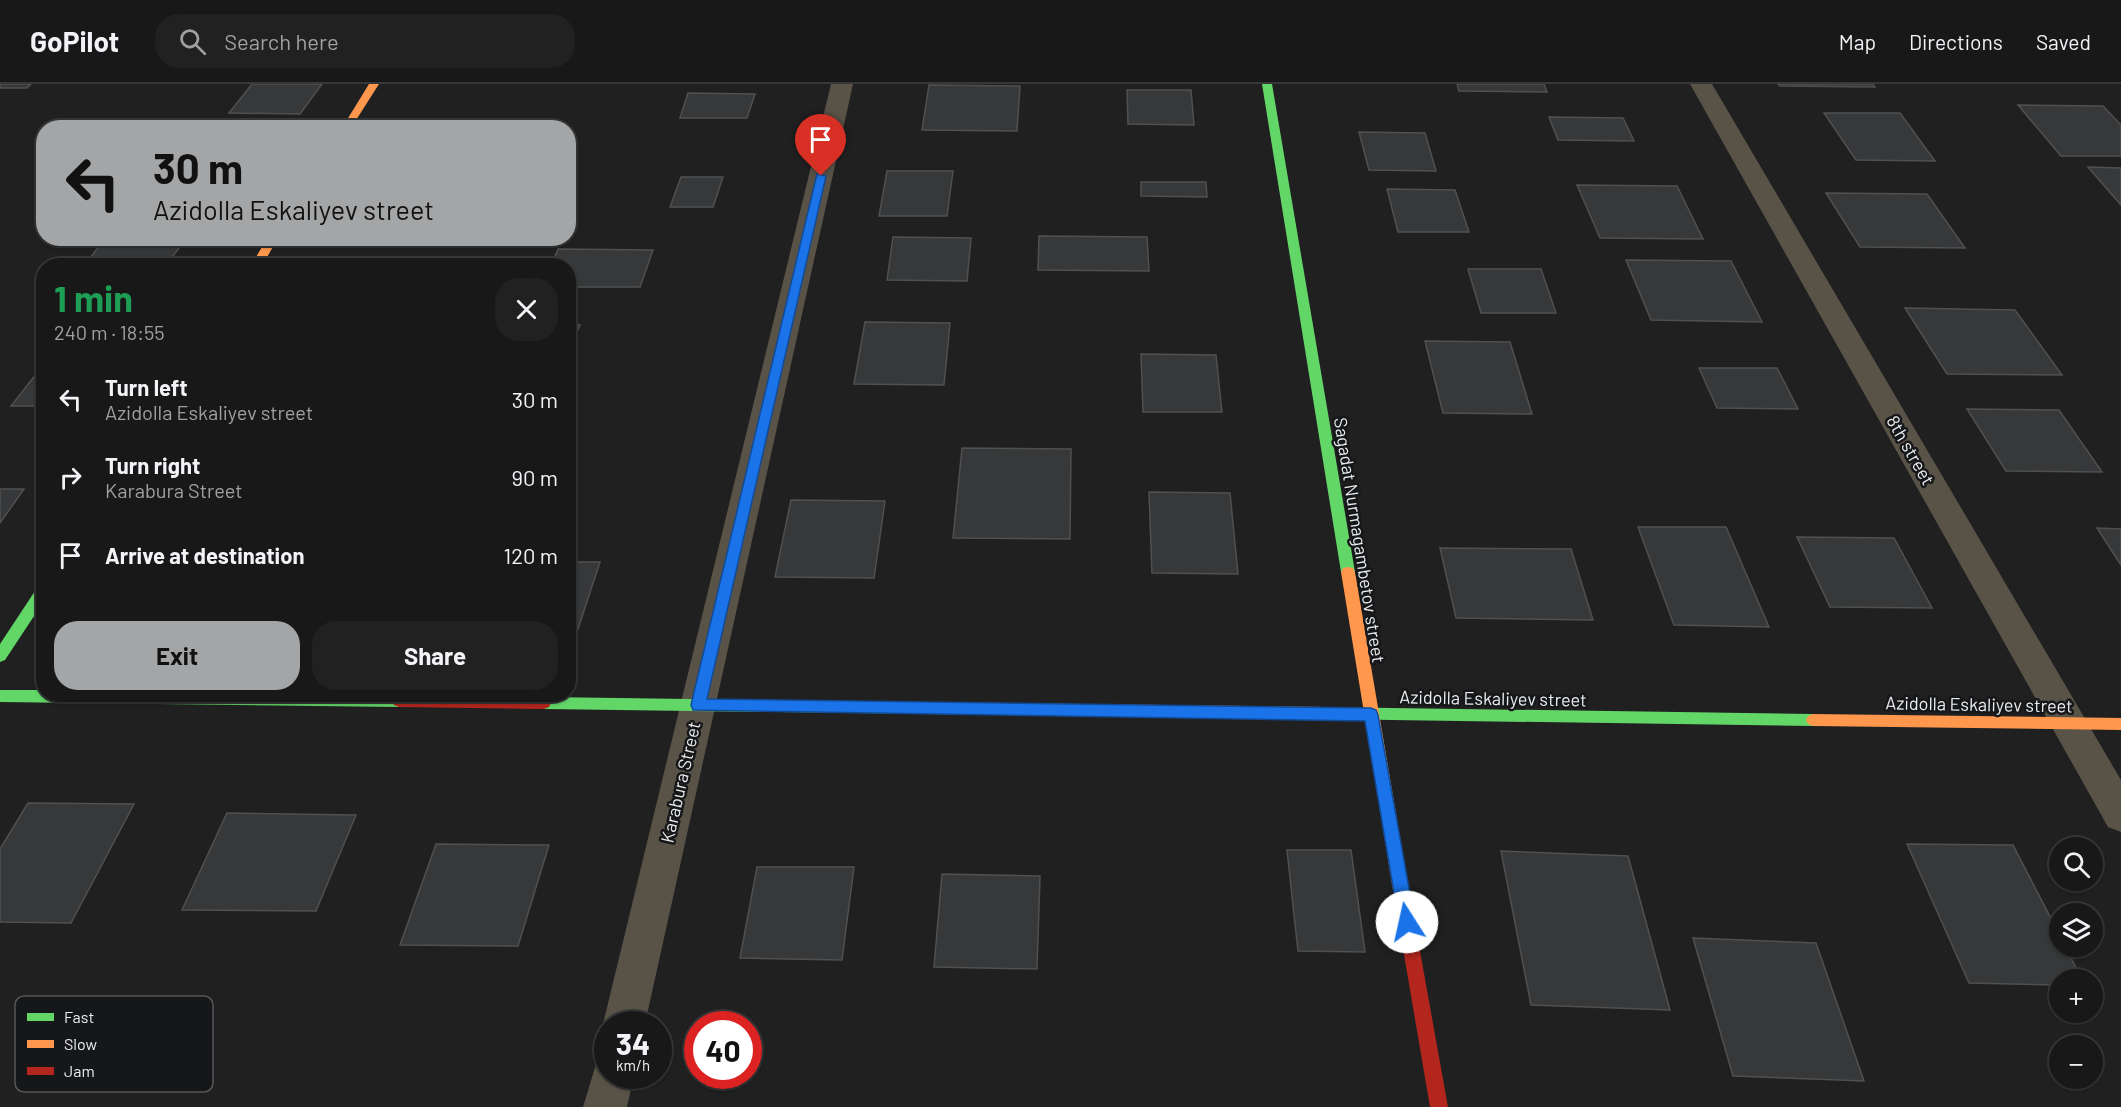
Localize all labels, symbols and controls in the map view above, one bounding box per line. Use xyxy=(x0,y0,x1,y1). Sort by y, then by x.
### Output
search box xyxy=(155,14,575,68)
text: GoPilot xyxy=(30,24,119,58)
icon: search xyxy=(176,25,209,58)
text: Search here xyxy=(224,28,339,54)
text: Map xyxy=(1839,29,1876,54)
text: Directions xyxy=(1909,29,2003,54)
text: Saved xyxy=(2036,29,2091,54)
pin xyxy=(795,114,846,176)
icon: arrive xyxy=(804,123,837,156)
text: 30 m xyxy=(153,142,243,192)
icon: left xyxy=(54,144,132,222)
text: Azidolla Eskaliyev street xyxy=(153,193,434,225)
text: 1 min xyxy=(54,276,133,319)
button: close xyxy=(495,278,558,341)
text: 240 m · 18:55 xyxy=(54,320,165,344)
text: Turn left xyxy=(105,374,188,400)
icon: left xyxy=(54,383,87,416)
text: 30 m xyxy=(512,386,558,412)
text: Azidolla Eskaliyev street xyxy=(105,400,313,424)
street label: 8th street xyxy=(1882,411,1940,489)
street label: Sagadat Nurmagambetov street xyxy=(1330,416,1390,664)
text: Turn right xyxy=(105,452,200,478)
icon: right xyxy=(54,461,87,494)
text: 90 m xyxy=(512,464,558,490)
text: Karabura Street xyxy=(105,478,243,502)
icon: arrive xyxy=(54,539,87,572)
text: Arrive at destination xyxy=(105,542,304,568)
text: 120 m xyxy=(503,542,558,568)
button: Exit xyxy=(54,621,300,690)
button: Share xyxy=(312,621,558,690)
street label: Azidolla Eskaliyev street xyxy=(1399,685,1587,711)
street label: Azidolla Eskaliyev street xyxy=(1885,691,2073,717)
street label: Karabura Street xyxy=(655,719,705,845)
map controls xyxy=(2049,837,2103,1089)
button: search xyxy=(2049,837,2103,891)
position arrow xyxy=(1375,890,1439,954)
button: layers xyxy=(2049,903,2103,957)
button: + xyxy=(2049,969,2103,1023)
legend xyxy=(15,996,213,1092)
text: Fast xyxy=(64,1007,94,1026)
speed limit sign: 40 xyxy=(684,1011,762,1089)
text: 34 xyxy=(616,1025,650,1061)
text: Slow xyxy=(64,1034,97,1053)
button: − xyxy=(2049,1035,2103,1089)
text: km/h xyxy=(616,1056,650,1074)
text: Jam xyxy=(64,1061,95,1080)

